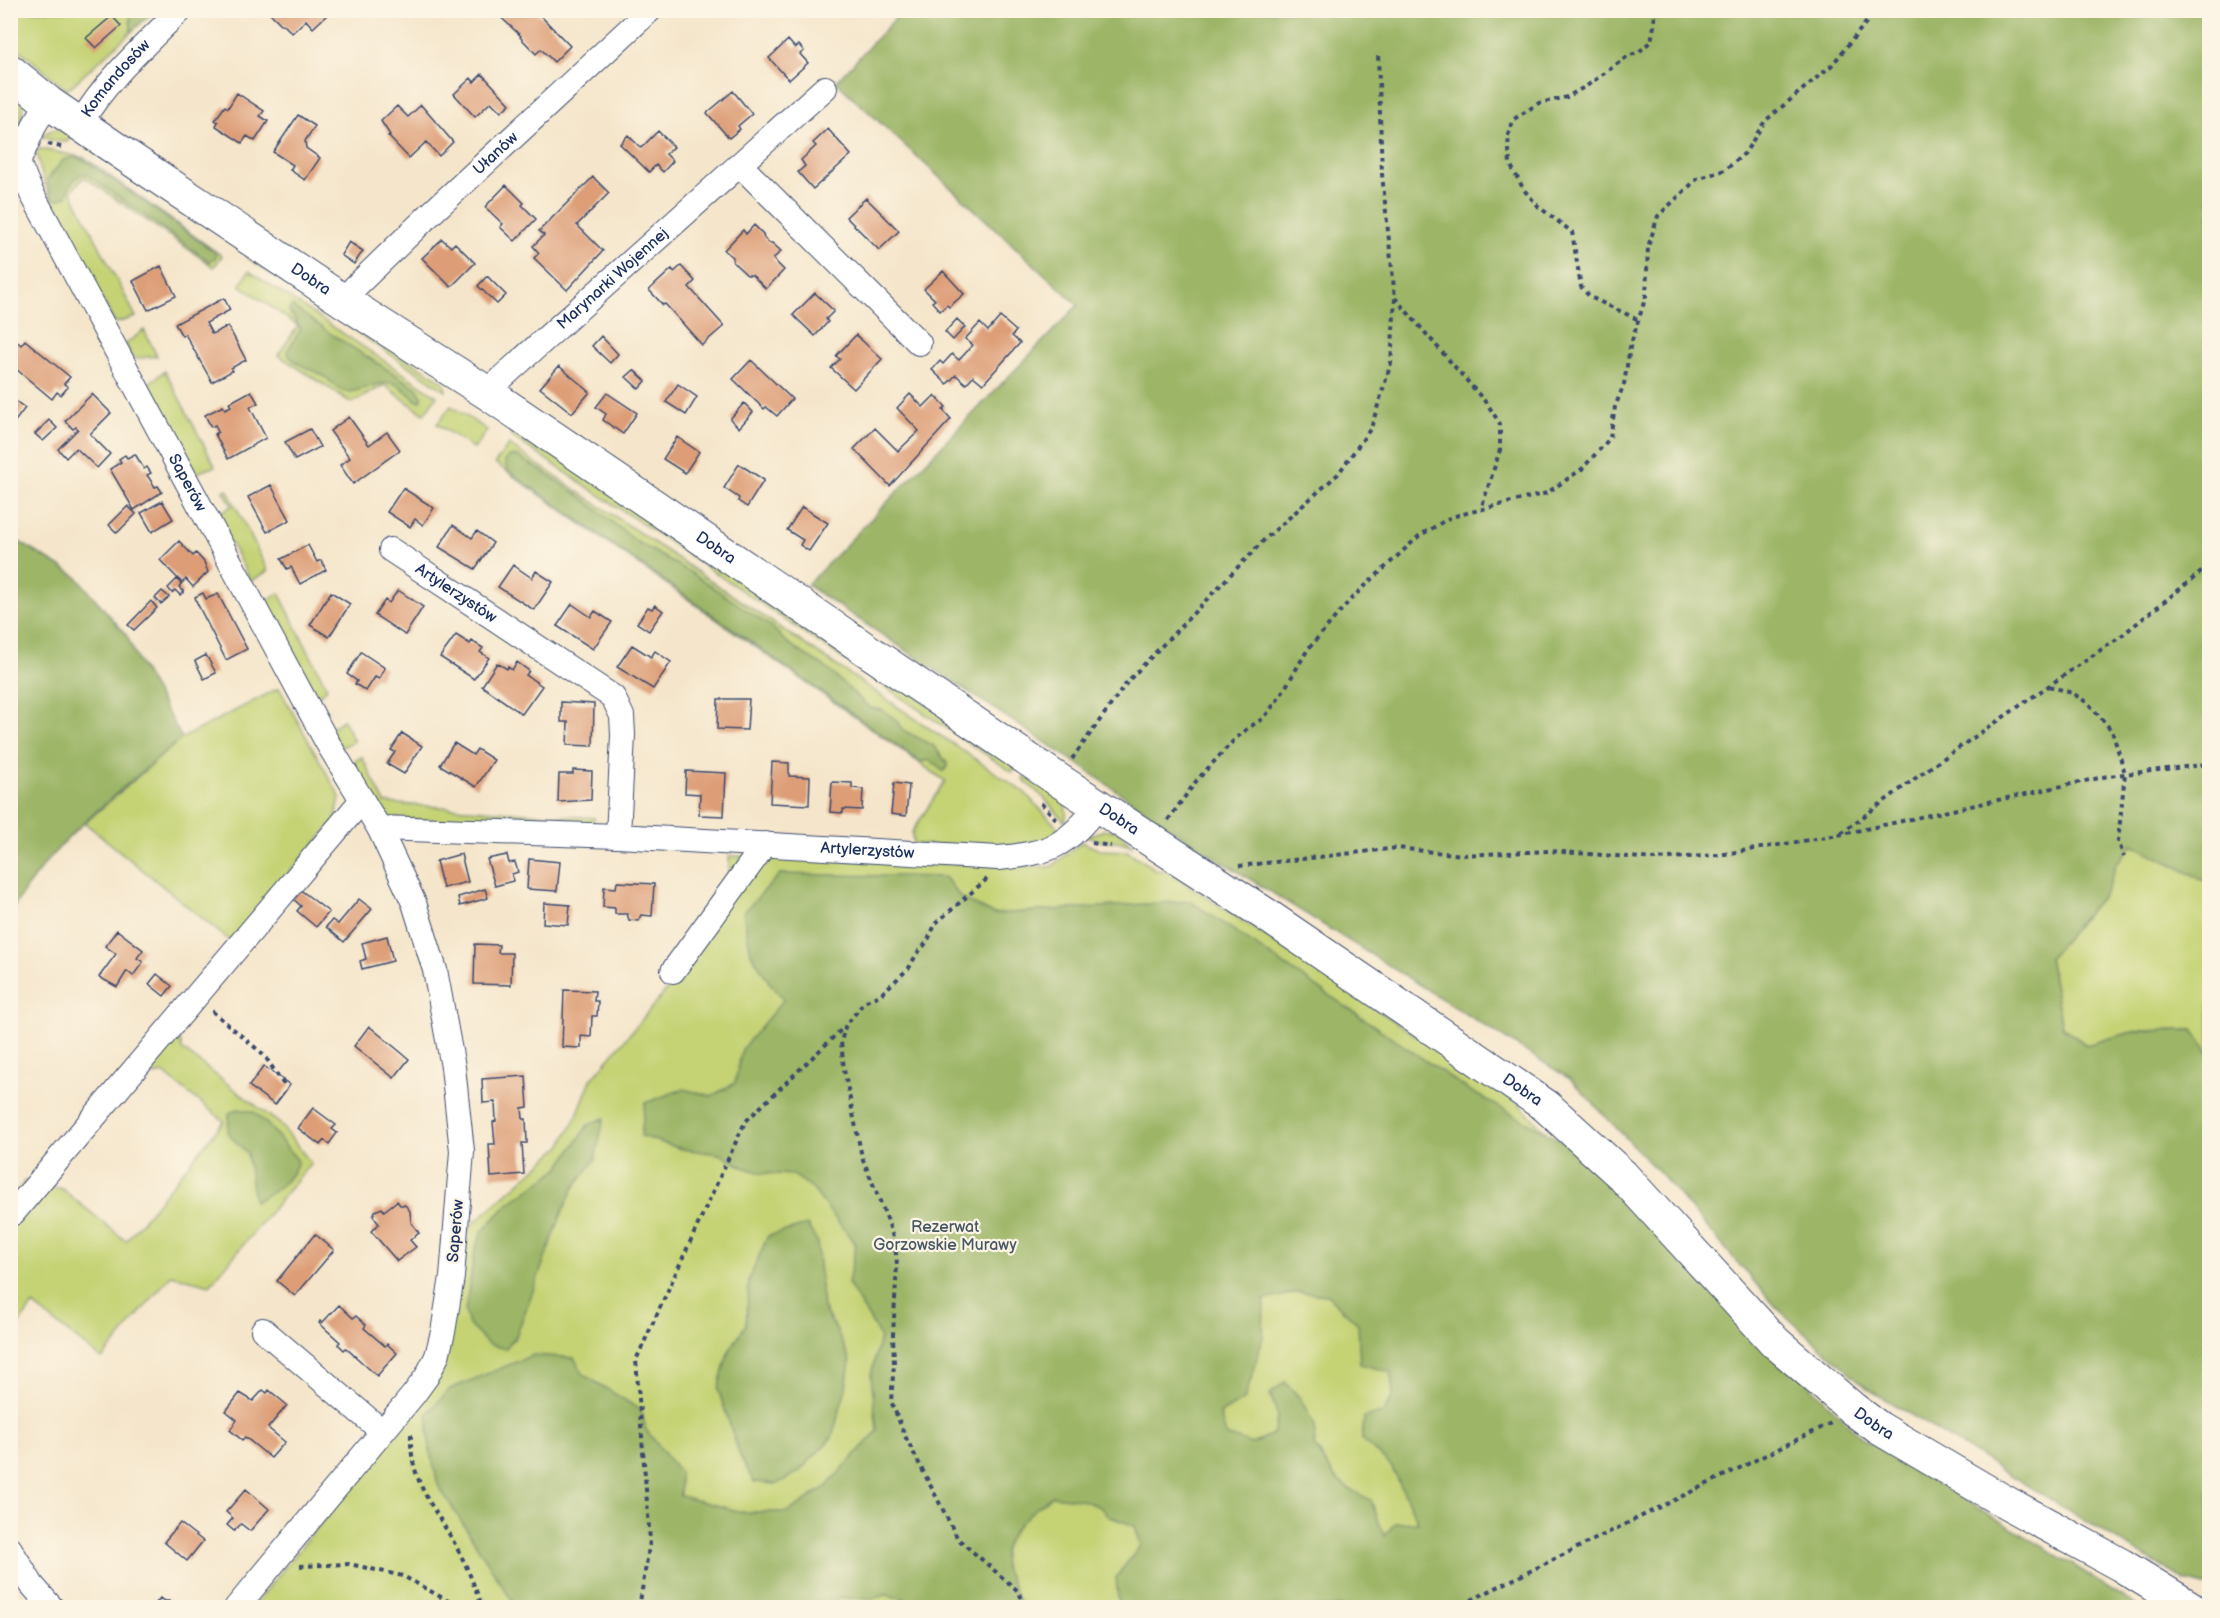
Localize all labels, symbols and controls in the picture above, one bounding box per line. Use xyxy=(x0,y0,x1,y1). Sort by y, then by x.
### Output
street label: Komandosów xyxy=(77,35,154,121)
street label: Ułanów xyxy=(469,128,522,179)
street label: Marynarki Wojennej xyxy=(553,224,672,333)
street label: Dobra xyxy=(287,259,334,299)
street label: Saperów xyxy=(164,451,211,515)
street label: Dobra xyxy=(692,527,739,568)
street label: Artylerzystów xyxy=(412,559,501,627)
street label: Dobra xyxy=(1095,799,1143,839)
street label: Artylerzystów xyxy=(820,838,915,863)
street label: Dobra xyxy=(1499,1070,1546,1110)
street label: Saperów xyxy=(444,1199,468,1263)
park label: Rezerwat Gorzowskie Murawy xyxy=(873,1218,1017,1255)
street label: Dobra xyxy=(1850,1403,1897,1444)

